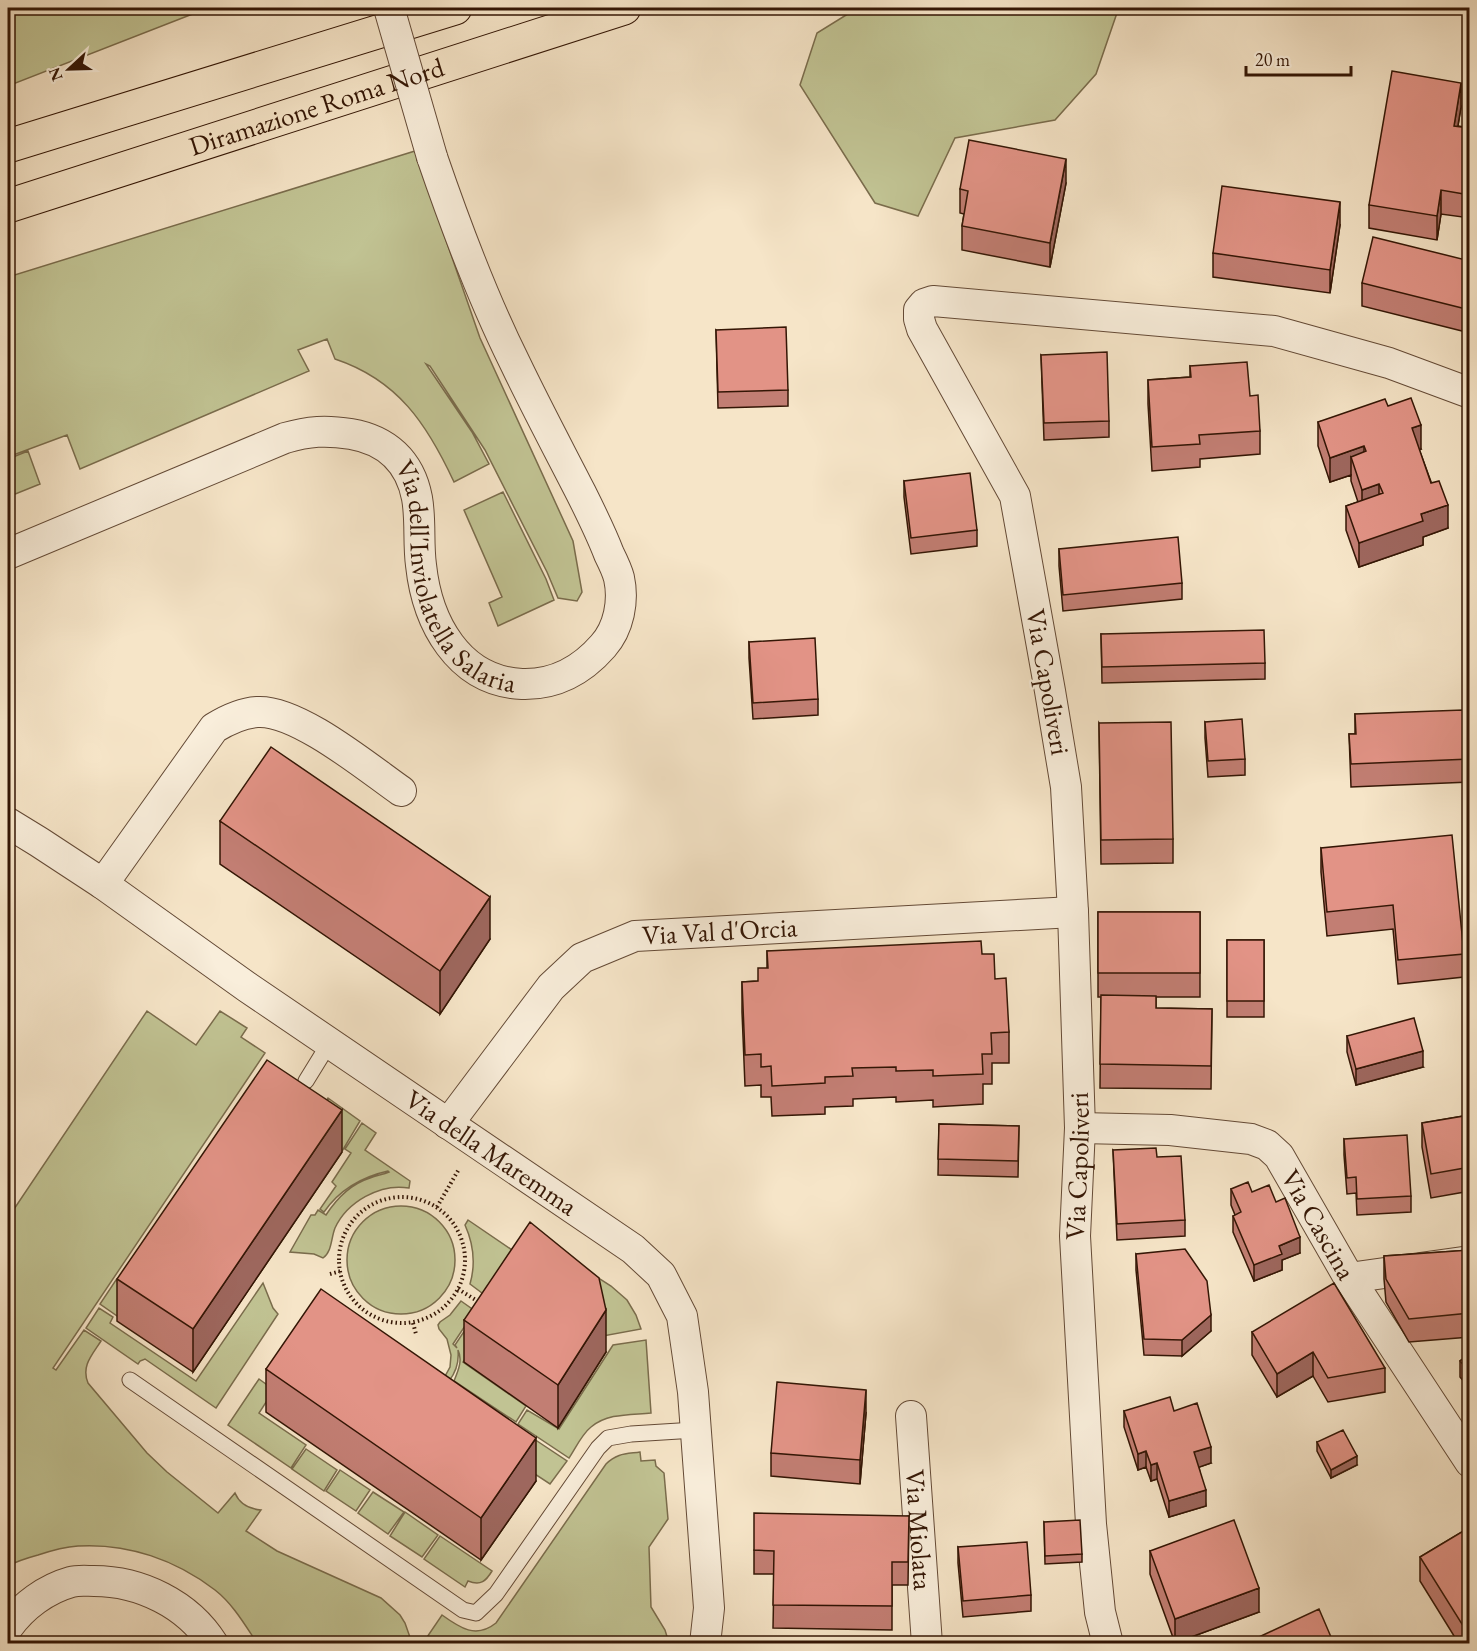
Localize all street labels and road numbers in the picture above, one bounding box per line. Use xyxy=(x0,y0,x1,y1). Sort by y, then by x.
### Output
street label: Diramazione Roma Nord xyxy=(184,49,448,164)
street label: Via dell'Inviolatella Salaria xyxy=(388,454,518,700)
street label: Via Capoliveri xyxy=(1018,606,1079,758)
street label: Via Val d'Orcia xyxy=(641,909,799,953)
street label: Via della Maremma xyxy=(399,1081,584,1223)
street label: Via Capoliveri xyxy=(1057,1091,1097,1241)
street label: Via Cascina xyxy=(1273,1163,1364,1286)
street label: Via Miolata xyxy=(898,1468,941,1591)

